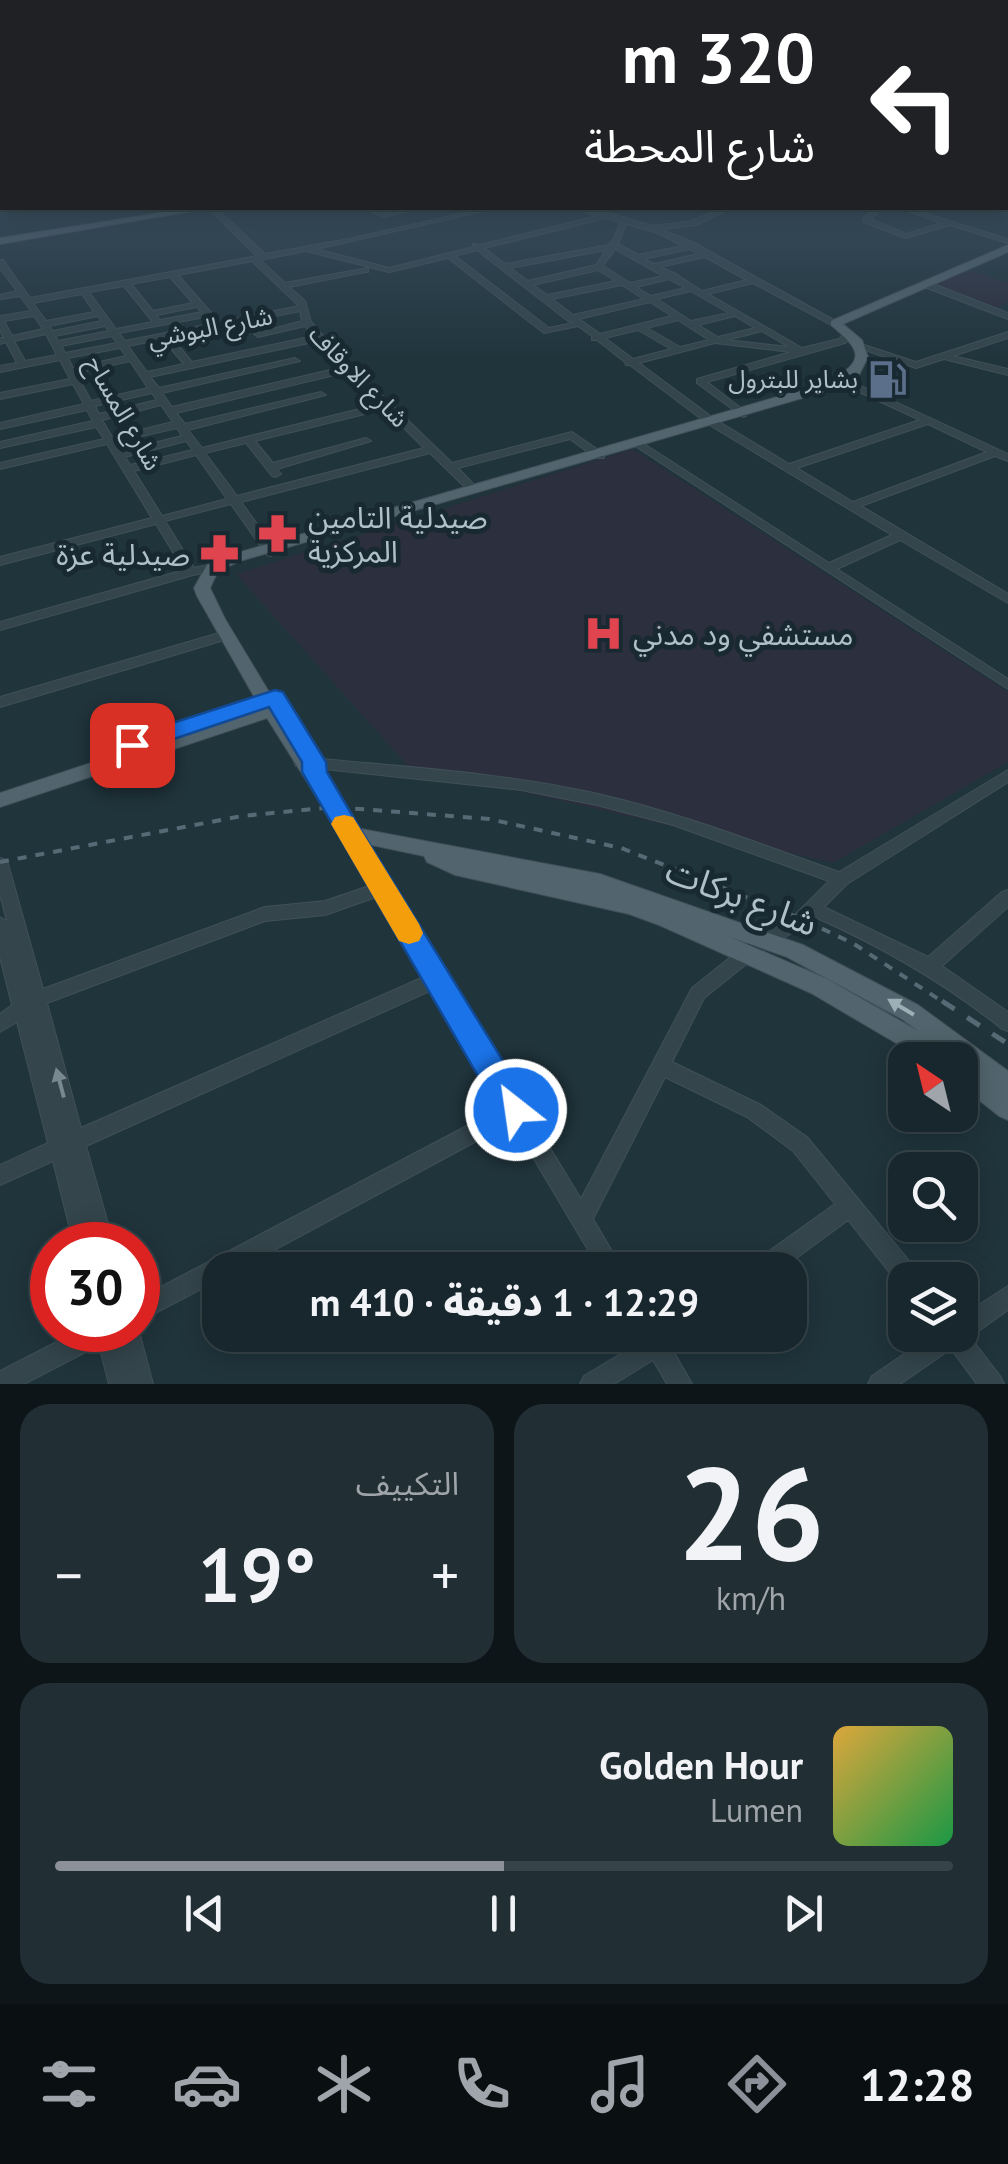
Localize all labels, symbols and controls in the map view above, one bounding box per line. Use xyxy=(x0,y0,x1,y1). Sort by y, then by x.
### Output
text: 320 m xyxy=(622,12,815,102)
icon: left xyxy=(850,40,980,170)
text: شارع المحطة xyxy=(584,116,815,174)
street label: شارع البوشي xyxy=(145,299,276,358)
street label: شارع الاوقاف xyxy=(300,318,416,436)
street label: شارع المساح xyxy=(76,350,170,477)
fuel station icon: بشاير للبترول xyxy=(867,358,909,400)
place label: بشاير للبترول xyxy=(728,363,858,395)
place label: صيدلية التامين المركزية xyxy=(308,497,488,570)
pharmacy icon: صيدلية التامين المركزية xyxy=(257,512,299,554)
pharmacy icon: صيدلية عزة xyxy=(199,532,241,574)
place label: صيدلية عزة xyxy=(56,534,190,573)
hospital icon: مستشفي ود مدني xyxy=(582,612,624,654)
place label: مستشفي ود مدني xyxy=(633,614,853,657)
pin xyxy=(90,703,175,788)
icon: arrive xyxy=(105,718,160,773)
street label: شارع بركات xyxy=(658,846,824,950)
one-way arrow xyxy=(887,999,915,1016)
north arrow xyxy=(888,1042,978,1132)
map controls xyxy=(888,1042,978,1352)
position arrow xyxy=(464,1058,568,1162)
one-way arrow xyxy=(52,1067,68,1098)
button: search xyxy=(888,1152,978,1242)
speed limit sign: 30 xyxy=(30,1222,160,1352)
button: layers xyxy=(888,1262,978,1352)
text: 12:29 · 1 دقيقة · 410 m xyxy=(310,1277,699,1326)
text: 26 xyxy=(677,1428,825,1596)
text: التكييف xyxy=(356,1462,459,1504)
text: 19° xyxy=(198,1526,316,1623)
text: − xyxy=(55,1539,83,1610)
text: + xyxy=(431,1539,459,1610)
text: km/h xyxy=(716,1577,786,1619)
text: Golden Hour xyxy=(599,1740,803,1789)
text: Lumen xyxy=(710,1789,803,1831)
icon: previous xyxy=(177,1886,232,1941)
icon: pause xyxy=(476,1886,531,1941)
icon: next xyxy=(776,1886,831,1941)
icon: filters xyxy=(34,2049,104,2119)
icon: car xyxy=(172,2049,242,2119)
icon: climate xyxy=(309,2049,379,2119)
icon: phone xyxy=(447,2049,517,2119)
icon: music xyxy=(585,2049,655,2119)
icon: directions xyxy=(722,2049,792,2119)
text: 12:28 xyxy=(860,2055,974,2113)

